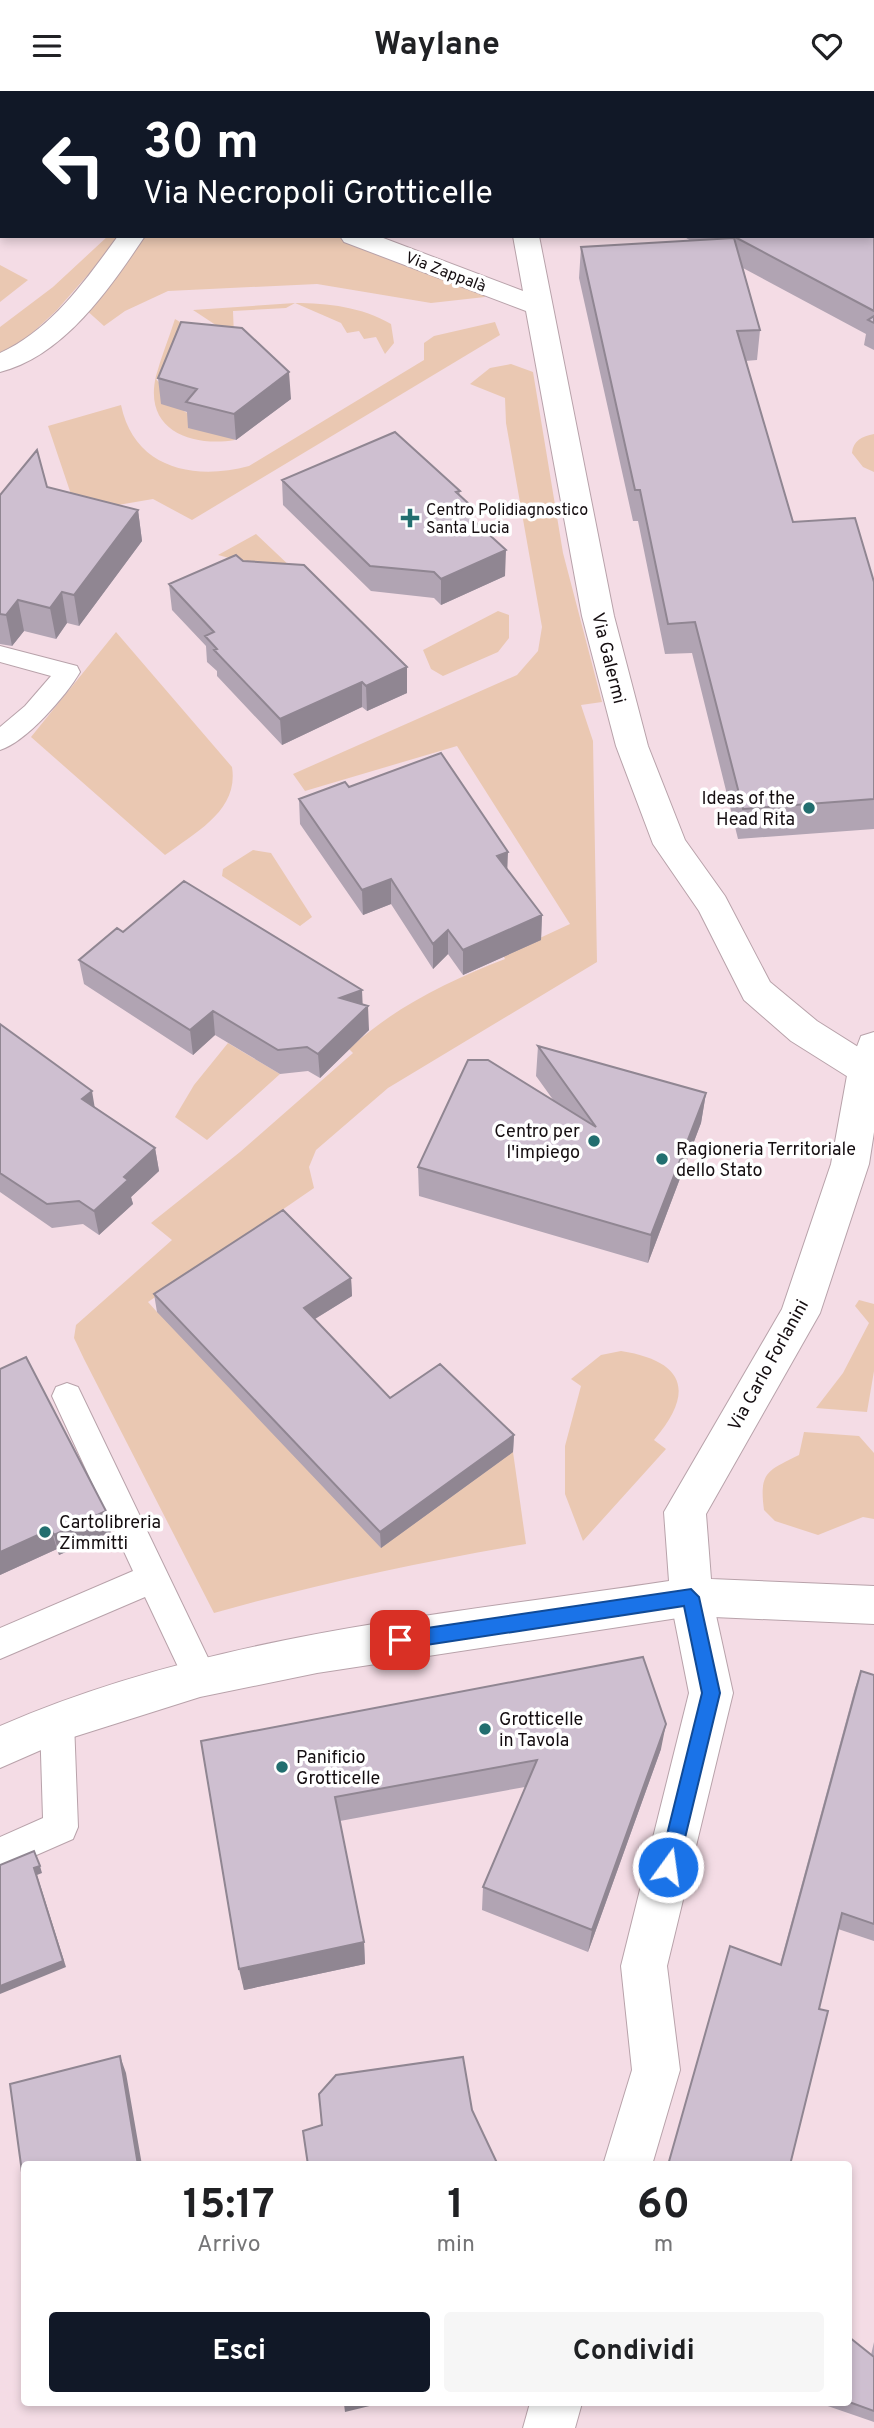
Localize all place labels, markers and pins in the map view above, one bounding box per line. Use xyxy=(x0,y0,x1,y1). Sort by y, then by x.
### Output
place label: Centro Polidiagnostico Santa Lucia xyxy=(426,501,588,539)
marker: Centro Polidiagnostico Santa Lucia xyxy=(400,508,420,528)
place label: Ideas of the Head Rita xyxy=(701,788,795,832)
marker: Ideas of the Head Rita xyxy=(801,800,817,816)
place label: Centro per l'impiego xyxy=(494,1121,580,1165)
marker: Centro per l'impiego xyxy=(586,1133,602,1149)
place label: Ragioneria Territoriale dello Stato xyxy=(676,1139,856,1183)
marker: Ragioneria Territoriale dello Stato xyxy=(654,1151,670,1167)
place label: Cartolibreria Zimmitti xyxy=(59,1512,161,1556)
marker: Cartolibreria Zimmitti xyxy=(37,1524,53,1540)
pin xyxy=(370,1610,430,1670)
place label: Grotticelle in Tavola xyxy=(499,1709,583,1753)
marker: Grotticelle in Tavola xyxy=(477,1721,493,1737)
place label: Panificio Grotticelle xyxy=(296,1747,380,1791)
marker: Panificio Grotticelle xyxy=(274,1759,290,1775)

